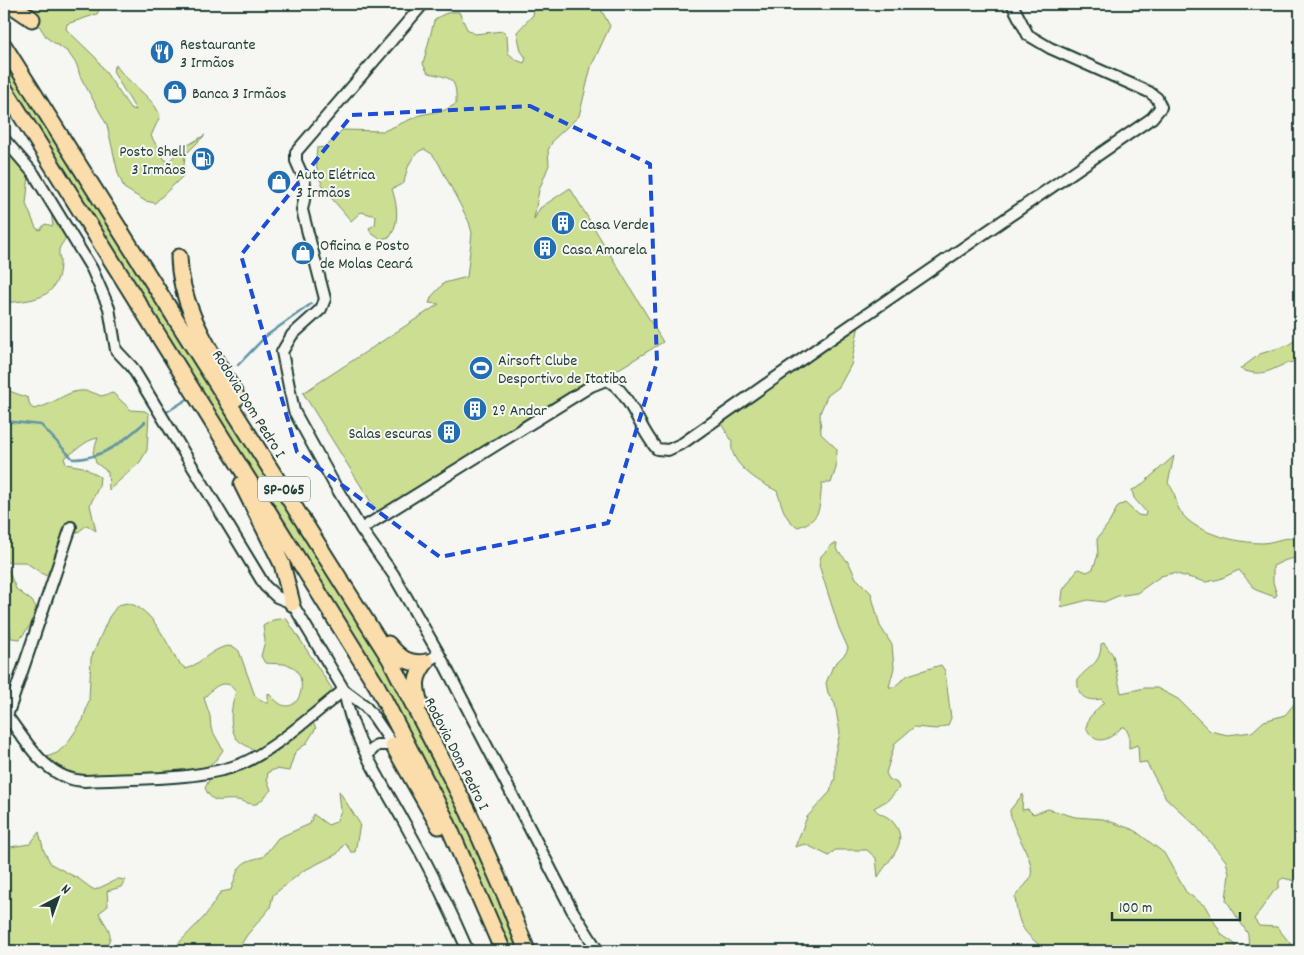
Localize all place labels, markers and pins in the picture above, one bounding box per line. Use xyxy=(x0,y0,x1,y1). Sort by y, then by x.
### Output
place label: Restaurante 3 Irmãos xyxy=(180,34,256,75)
restaurant icon: Restaurante 3 Irmãos xyxy=(149,39,175,65)
shop icon: Banca 3 Irmãos xyxy=(162,79,188,105)
place label: Banca 3 Irmãos xyxy=(192,83,287,106)
place label: Posto Shell 3 Irmãos xyxy=(119,141,186,182)
fuel station icon: Posto Shell 3 Irmãos xyxy=(190,146,216,172)
place label: Auto Elétrica 3 Irmãos xyxy=(296,164,375,205)
shop icon: Auto Elétrica 3 Irmãos xyxy=(266,169,292,195)
building icon: Casa Verde xyxy=(550,210,576,236)
place label: Casa Verde xyxy=(580,214,649,237)
place label: Oficina e Posto de Molas Ceará xyxy=(320,235,413,276)
building icon: Casa Amarela xyxy=(532,235,558,261)
place label: Casa Amarela xyxy=(562,239,647,262)
shop icon: Oficina e Posto de Molas Ceará xyxy=(290,240,316,266)
place label: Airsoft Clube Desportivo de Itatiba xyxy=(498,350,627,391)
sports icon: Airsoft Clube Desportivo de Itatiba xyxy=(468,355,494,381)
building icon: 2º Andar xyxy=(462,396,488,422)
place label: 2º Andar xyxy=(492,400,547,423)
building icon: Salas escuras xyxy=(436,419,462,445)
place label: Salas escuras xyxy=(348,423,432,446)

